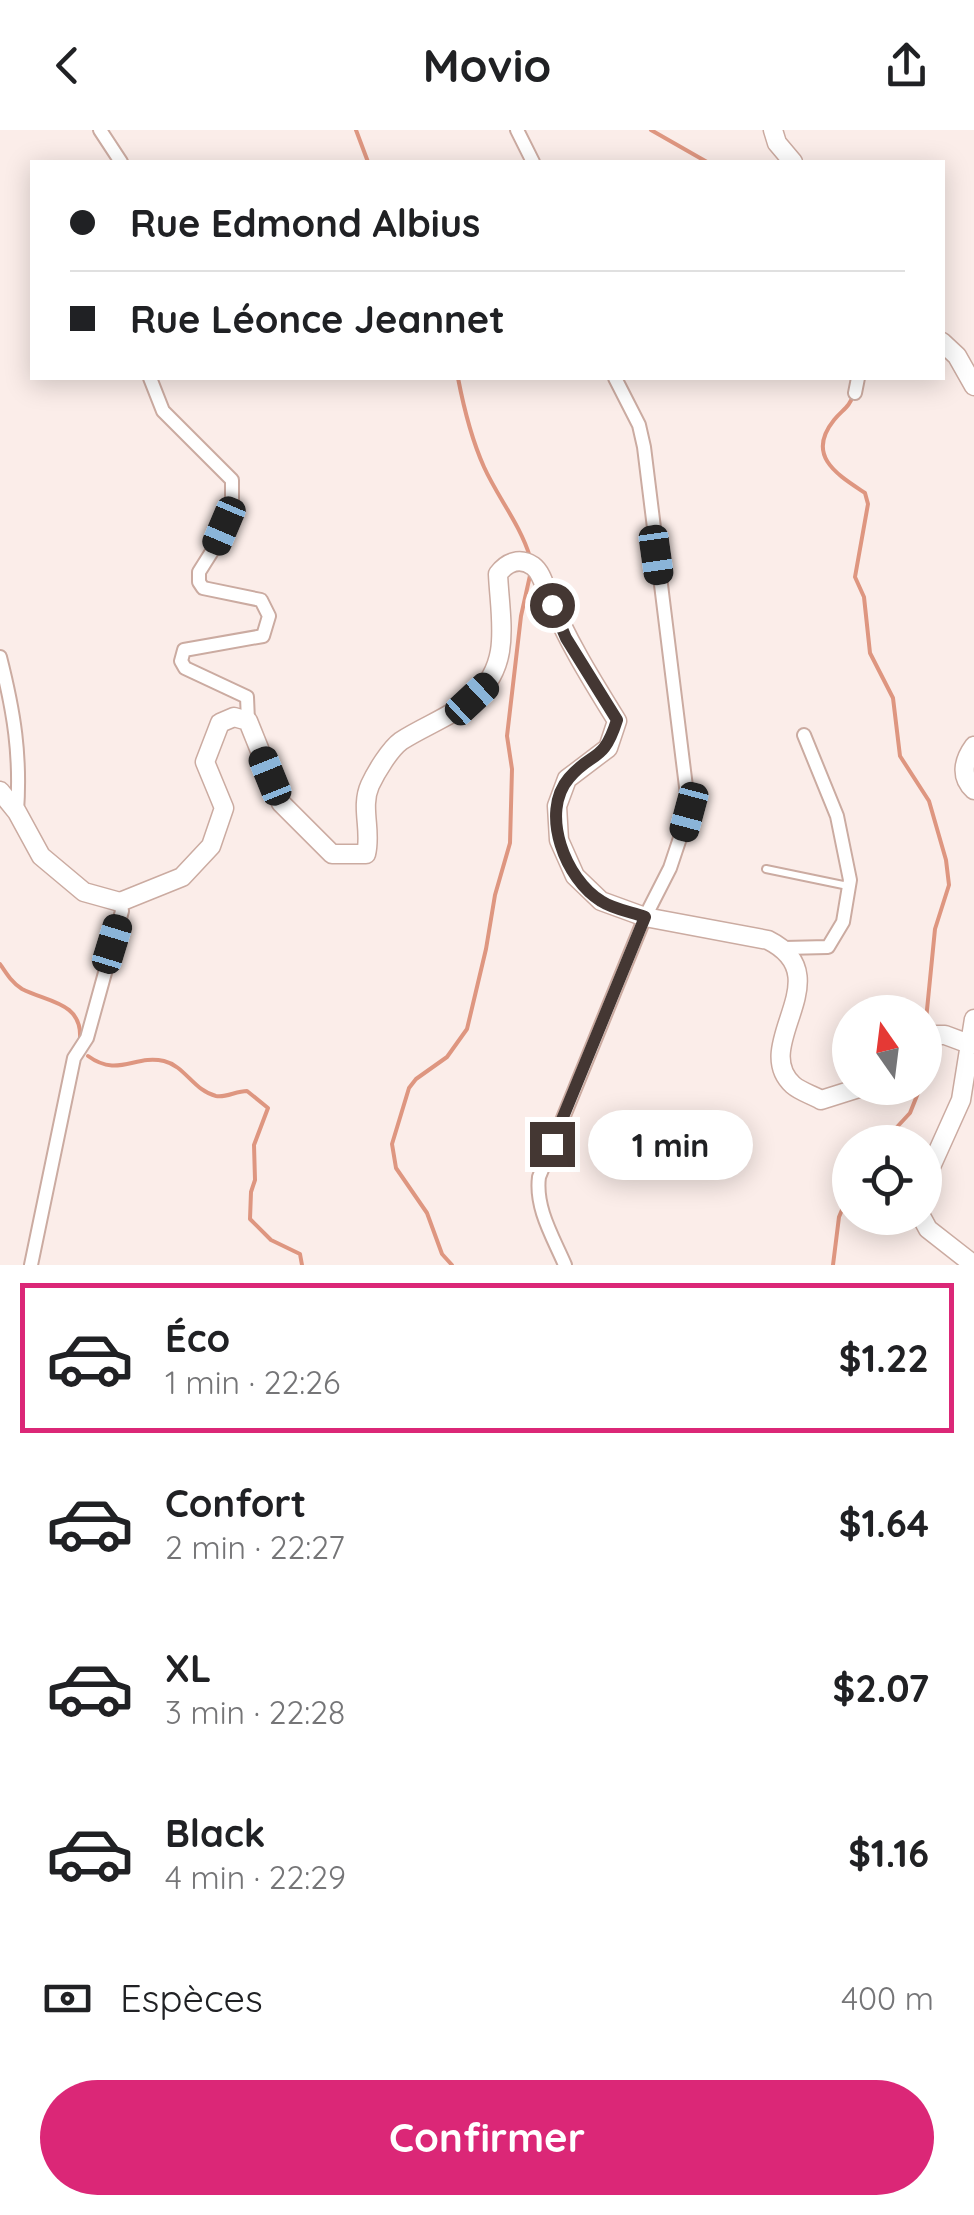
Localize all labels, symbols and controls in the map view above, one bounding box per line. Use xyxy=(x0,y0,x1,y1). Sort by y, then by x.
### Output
text: Movio xyxy=(423,37,551,93)
icon: back xyxy=(40,38,95,93)
icon: share xyxy=(879,38,934,93)
text: Rue Edmond Albius xyxy=(130,199,480,247)
text: Rue Léonce Jeannet xyxy=(130,295,505,343)
car xyxy=(198,493,250,559)
car xyxy=(637,523,675,587)
route start xyxy=(530,583,575,628)
car xyxy=(440,668,504,730)
car xyxy=(245,743,295,809)
car xyxy=(667,779,711,845)
car xyxy=(89,911,135,977)
north arrow xyxy=(832,995,942,1105)
map controls xyxy=(832,995,942,1235)
callout: 1 min xyxy=(587,1109,752,1179)
route end xyxy=(530,1122,575,1167)
text: 1 min xyxy=(632,1125,709,1165)
button: locate xyxy=(832,1125,942,1235)
icon: car xyxy=(45,1313,135,1403)
text: Éco xyxy=(165,1314,230,1362)
text: $1.22 xyxy=(839,1334,929,1382)
text: 1 min · 22:26 xyxy=(165,1362,340,1402)
icon: car xyxy=(45,1478,135,1568)
text: Confort xyxy=(165,1479,306,1527)
text: $1.64 xyxy=(839,1499,929,1547)
text: 2 min · 22:27 xyxy=(165,1527,345,1567)
icon: car xyxy=(45,1643,135,1733)
text: XL xyxy=(165,1644,211,1692)
text: $2.07 xyxy=(833,1664,929,1712)
text: 3 min · 22:28 xyxy=(165,1692,345,1732)
icon: car xyxy=(45,1808,135,1898)
text: Black xyxy=(165,1809,265,1857)
text: $1.16 xyxy=(848,1829,929,1877)
text: 4 min · 22:29 xyxy=(165,1857,346,1897)
icon: cash xyxy=(40,1971,95,2026)
text: Espèces xyxy=(120,1974,263,2022)
text: 400 m xyxy=(841,1978,934,2018)
button: Confirmer xyxy=(40,2080,934,2195)

